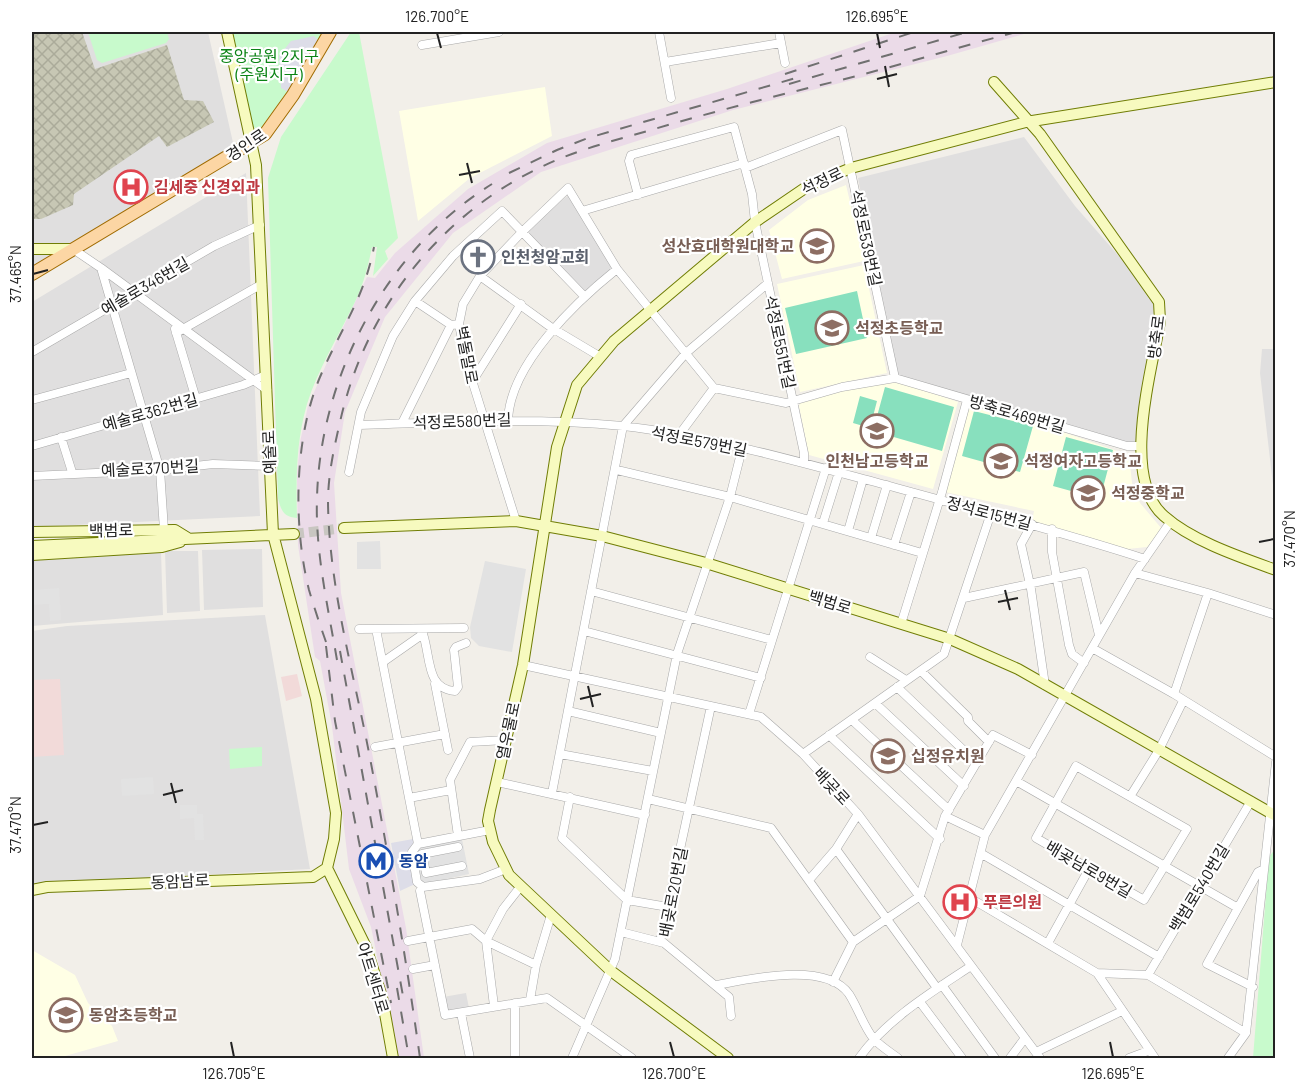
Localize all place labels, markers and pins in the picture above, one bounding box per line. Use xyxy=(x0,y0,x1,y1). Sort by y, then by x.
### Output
hospital icon: 김세중 신경외과 xyxy=(113,169,149,205)
place label: 김세중 신경외과 xyxy=(154,177,260,196)
school or university icon: 성산효대학원대학교 xyxy=(799,228,835,264)
place label: 성산효대학원대학교 xyxy=(662,236,794,255)
church icon: 인천청암교회 xyxy=(460,239,496,275)
place label: 인천청암교회 xyxy=(501,247,589,266)
school or university icon: 석정초등학교 xyxy=(814,310,850,346)
place label: 석정초등학교 xyxy=(855,318,944,337)
school or university icon: 인천남고등학교 xyxy=(859,413,895,449)
school or university icon: 석정여자고등학교 xyxy=(983,443,1019,479)
place label: 인천남고등학교 xyxy=(825,451,929,470)
place label: 석정여자고등학교 xyxy=(1024,451,1142,470)
school or university icon: 석정중학교 xyxy=(1070,475,1106,511)
place label: 석정중학교 xyxy=(1111,483,1185,502)
school or university icon: 십정유치원 xyxy=(870,738,906,774)
place label: 십정유치원 xyxy=(911,746,985,765)
metro station icon: 동암 xyxy=(358,843,394,879)
place label: 동암 xyxy=(399,851,429,870)
hospital icon: 푸른의원 xyxy=(942,884,978,920)
place label: 푸른의원 xyxy=(983,892,1042,911)
school or university icon: 동암초등학교 xyxy=(48,997,84,1033)
place label: 동암초등학교 xyxy=(89,1005,178,1024)

